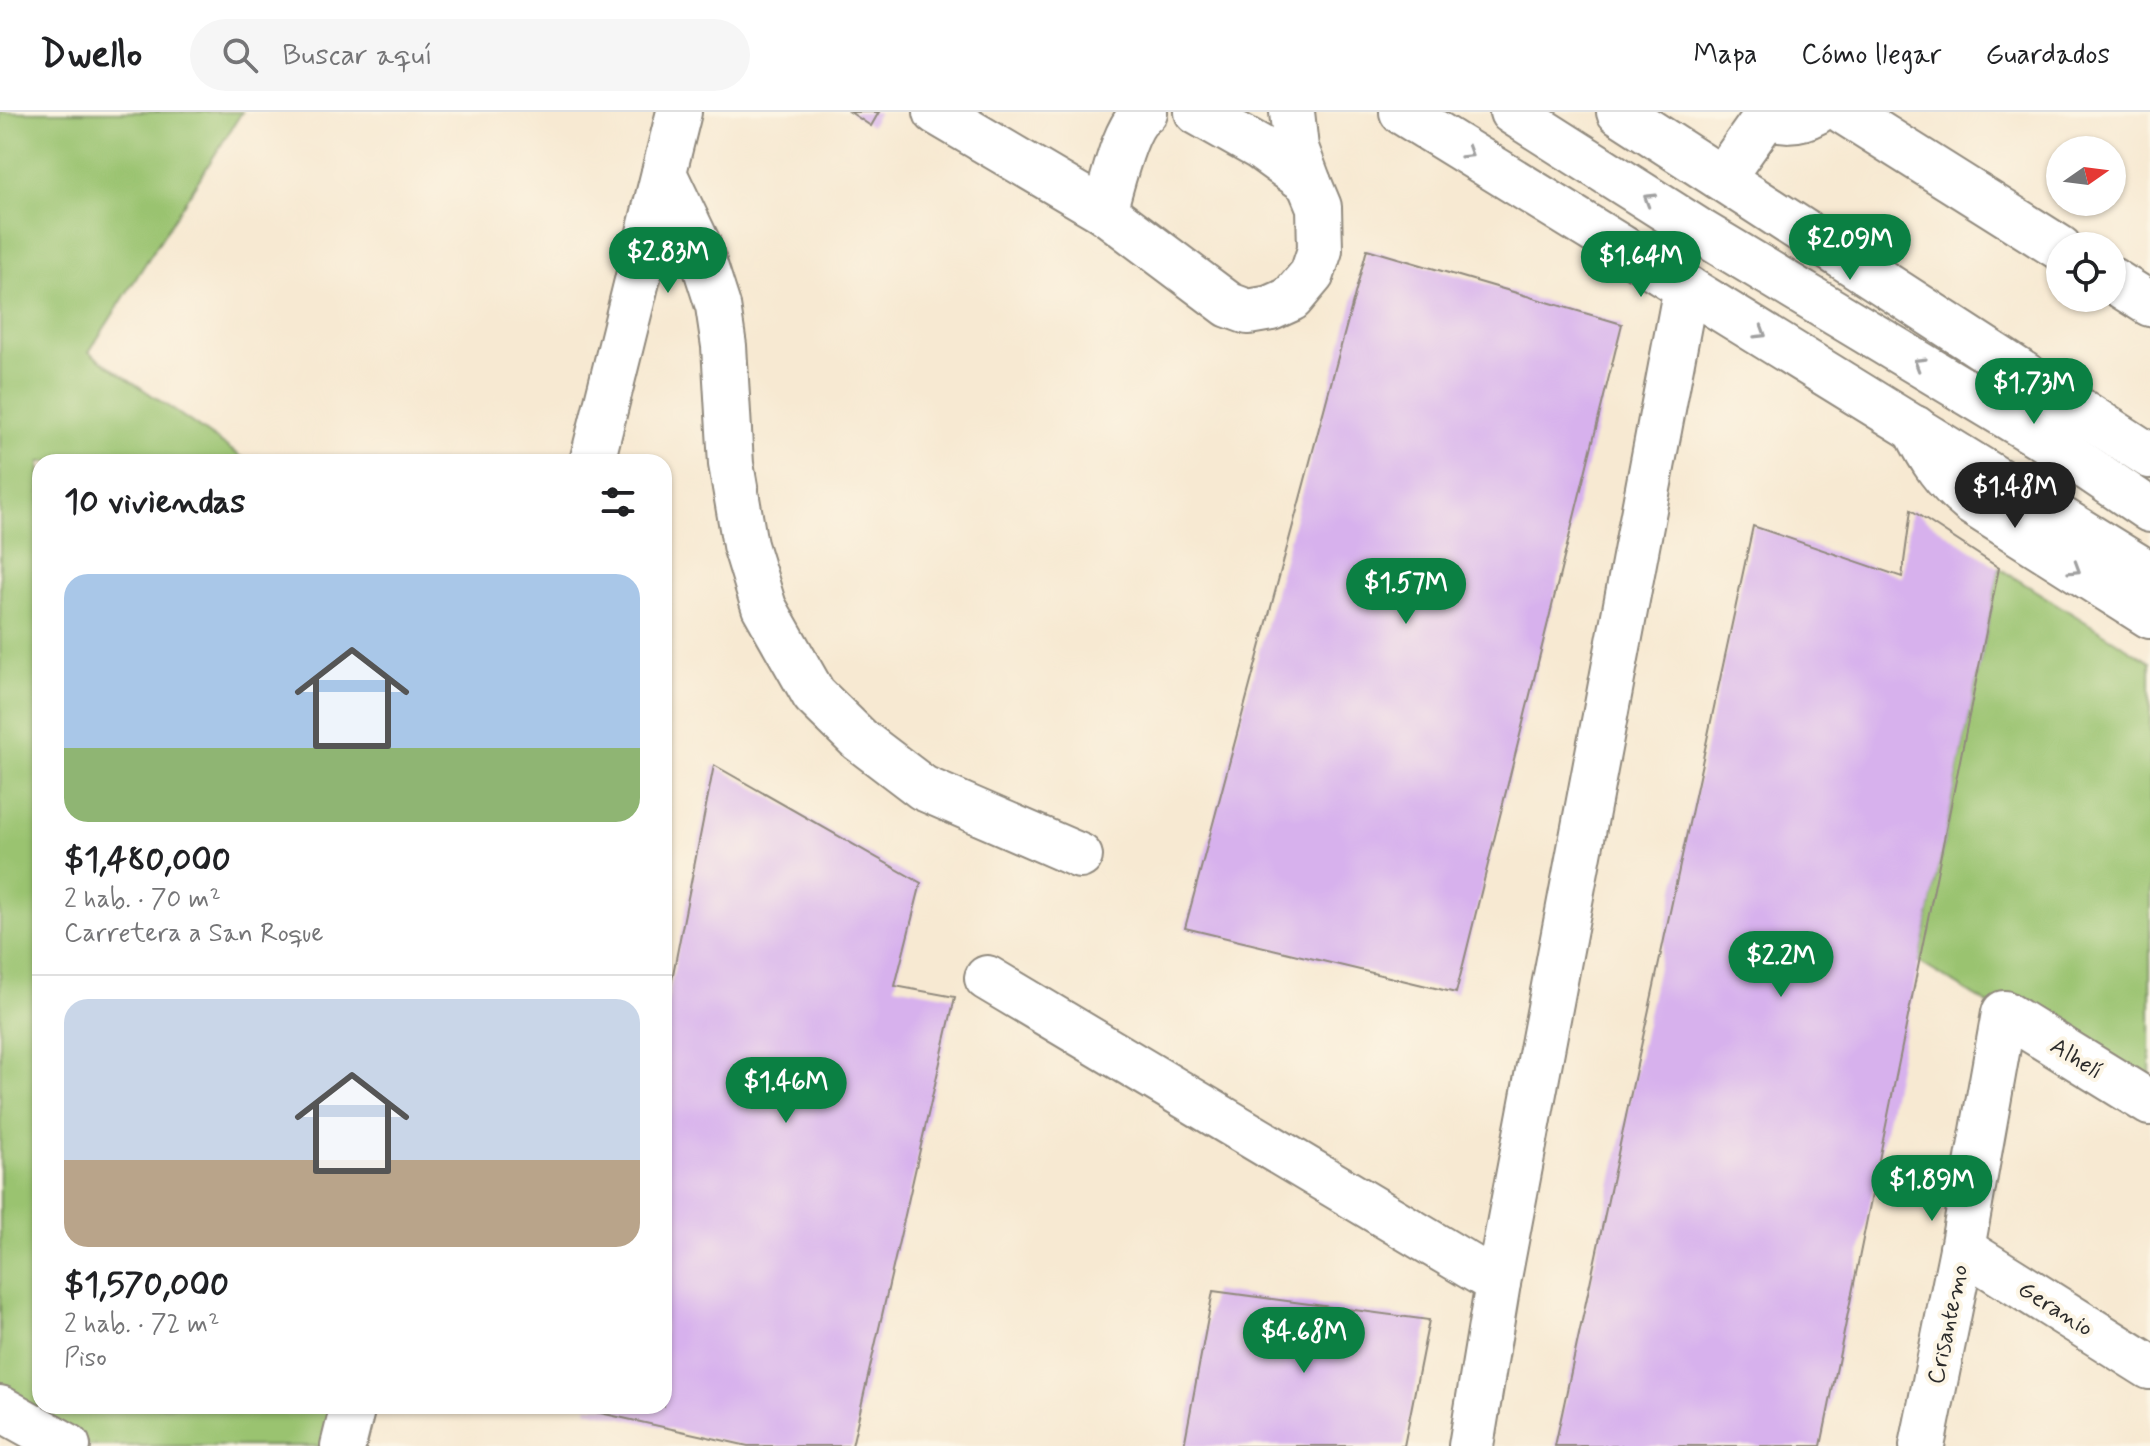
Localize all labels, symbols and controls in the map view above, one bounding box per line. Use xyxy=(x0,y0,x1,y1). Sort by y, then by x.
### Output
search box xyxy=(190,19,750,91)
text: Dwello xyxy=(40,31,142,80)
icon: search xyxy=(218,33,262,77)
text: Buscar aquí xyxy=(282,36,433,75)
text: Mapa xyxy=(1694,37,1757,74)
text: Cómo llegar xyxy=(1801,37,1941,74)
text: Guardados xyxy=(1985,37,2110,74)
north arrow xyxy=(2046,136,2126,216)
map controls xyxy=(2046,136,2126,312)
one-way arrow xyxy=(1459,143,1474,159)
one-way arrow xyxy=(1643,194,1658,209)
pin: $2.09M xyxy=(1785,214,1915,282)
text: $2.09M xyxy=(1807,223,1893,257)
pin: $2.83M xyxy=(603,227,733,295)
pin: $1.64M xyxy=(1576,231,1706,299)
button: locate xyxy=(2046,232,2126,312)
text: $2.83M xyxy=(627,236,709,270)
text: $1.64M xyxy=(1599,240,1683,274)
one-way arrow xyxy=(1752,323,1767,339)
one-way arrow xyxy=(1913,357,1928,373)
pin: $1.73M xyxy=(1969,358,2099,426)
text: $1.73M xyxy=(1993,367,2075,401)
pin: $1.48M xyxy=(1950,462,2080,530)
text: $1.48M xyxy=(1973,471,2057,505)
text: 10 viviendas xyxy=(64,480,246,525)
icon: filters xyxy=(596,480,640,524)
pin: $1.57M xyxy=(1341,558,1471,626)
one-way arrow xyxy=(2066,559,2081,574)
text: $1.57M xyxy=(1364,567,1448,601)
icon: home xyxy=(280,626,424,770)
text: $1,480,000 xyxy=(64,838,231,883)
text: 2 hab. · 70 m² xyxy=(64,883,221,917)
text: Carretera a San Roque xyxy=(64,917,324,951)
pin: $2.2M xyxy=(1725,931,1837,999)
text: $2.2M xyxy=(1746,940,1816,974)
street label: Alhelí xyxy=(2044,1031,2108,1087)
icon: home xyxy=(280,1051,424,1195)
pin: $1.46M xyxy=(721,1057,851,1125)
text: $1.46M xyxy=(744,1066,828,1100)
pin: $1.89M xyxy=(1867,1155,1997,1223)
text: $1.89M xyxy=(1889,1164,1975,1198)
street label: Crisantemo xyxy=(1921,1262,1976,1387)
text: $1,570,000 xyxy=(64,1263,229,1308)
street label: Geranio xyxy=(2012,1274,2099,1344)
pin: $4.68M xyxy=(1239,1307,1369,1375)
text: 2 hab. · 72 m² xyxy=(64,1308,220,1342)
text: $4.68M xyxy=(1261,1316,1347,1350)
text: Piso xyxy=(64,1342,107,1376)

